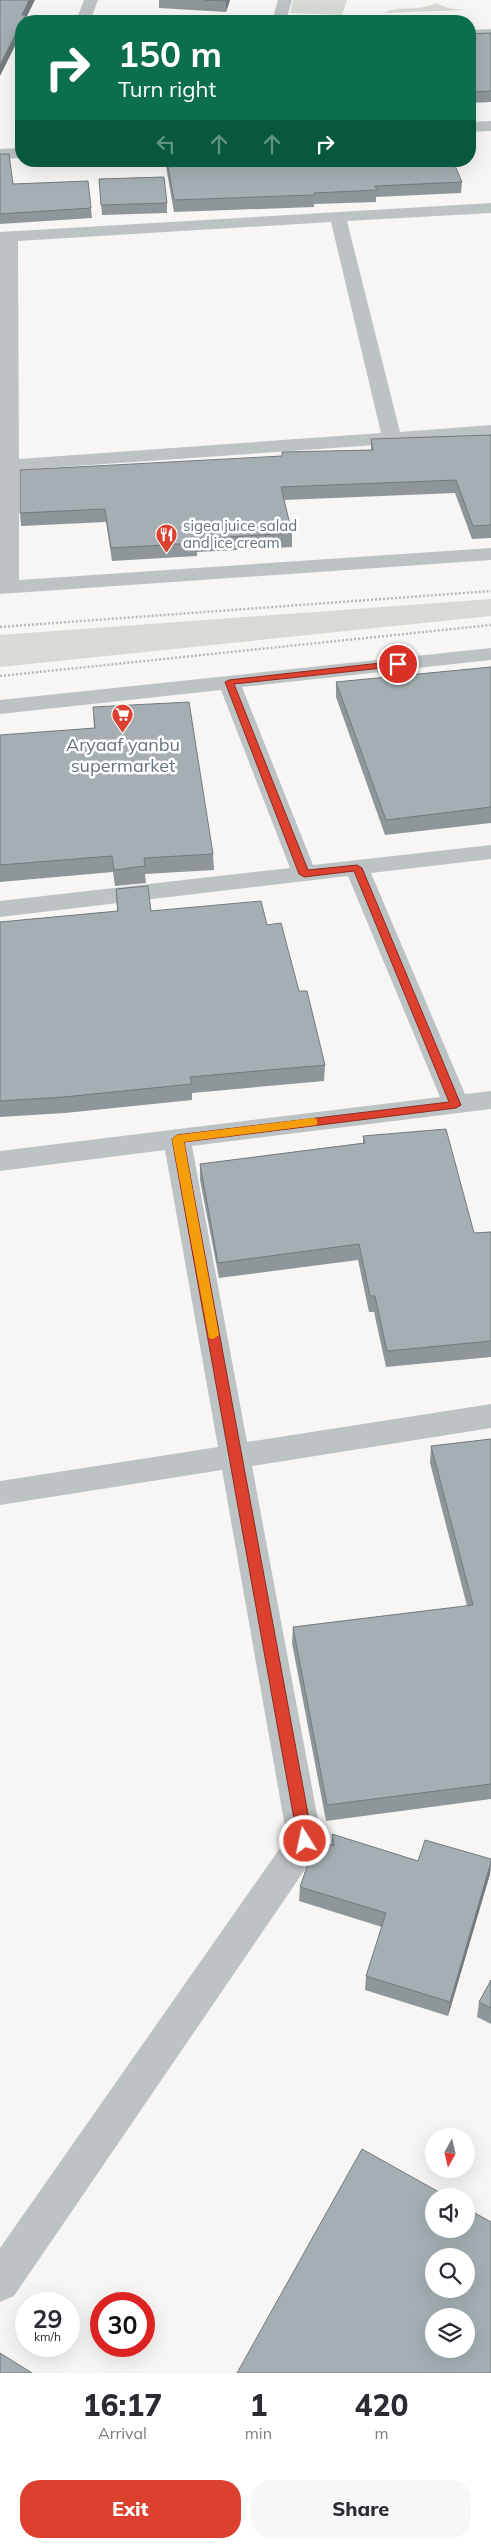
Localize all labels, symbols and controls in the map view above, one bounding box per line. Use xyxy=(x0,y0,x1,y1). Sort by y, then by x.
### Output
text: 150 m xyxy=(118,32,222,76)
icon: right xyxy=(35,35,100,100)
text: Turn right xyxy=(118,75,216,103)
icon: left xyxy=(152,130,180,158)
icon: ahead xyxy=(205,130,233,158)
icon: ahead xyxy=(258,130,286,158)
icon: right xyxy=(311,130,339,158)
place label: sigea juice salad and ice cream xyxy=(183,516,297,552)
restaurant icon: sigea juice salad and ice cream xyxy=(155,522,179,553)
pin xyxy=(377,643,419,685)
icon: arrive xyxy=(384,650,412,678)
supermarket icon: Aryaaf yanbu supermarket xyxy=(111,702,135,733)
place label: Aryaaf yanbu supermarket xyxy=(66,733,180,777)
position arrow xyxy=(278,1814,330,1866)
north arrow xyxy=(425,2128,475,2178)
map controls xyxy=(425,2128,475,2358)
button: sound xyxy=(425,2188,475,2238)
button: search xyxy=(425,2248,475,2298)
speed limit sign: 30 xyxy=(90,2292,155,2357)
text: 29 xyxy=(32,2303,63,2334)
button: layers xyxy=(425,2308,475,2358)
text: km/h xyxy=(34,2329,61,2344)
text: 16:17 xyxy=(82,2386,162,2424)
text: 1 xyxy=(249,2386,267,2424)
text: 420 xyxy=(355,2386,409,2424)
text: Arrival xyxy=(98,2423,147,2443)
text: min xyxy=(245,2423,272,2443)
text: m xyxy=(374,2423,389,2443)
button: Exit xyxy=(20,2480,241,2538)
button: Share xyxy=(251,2480,471,2538)

